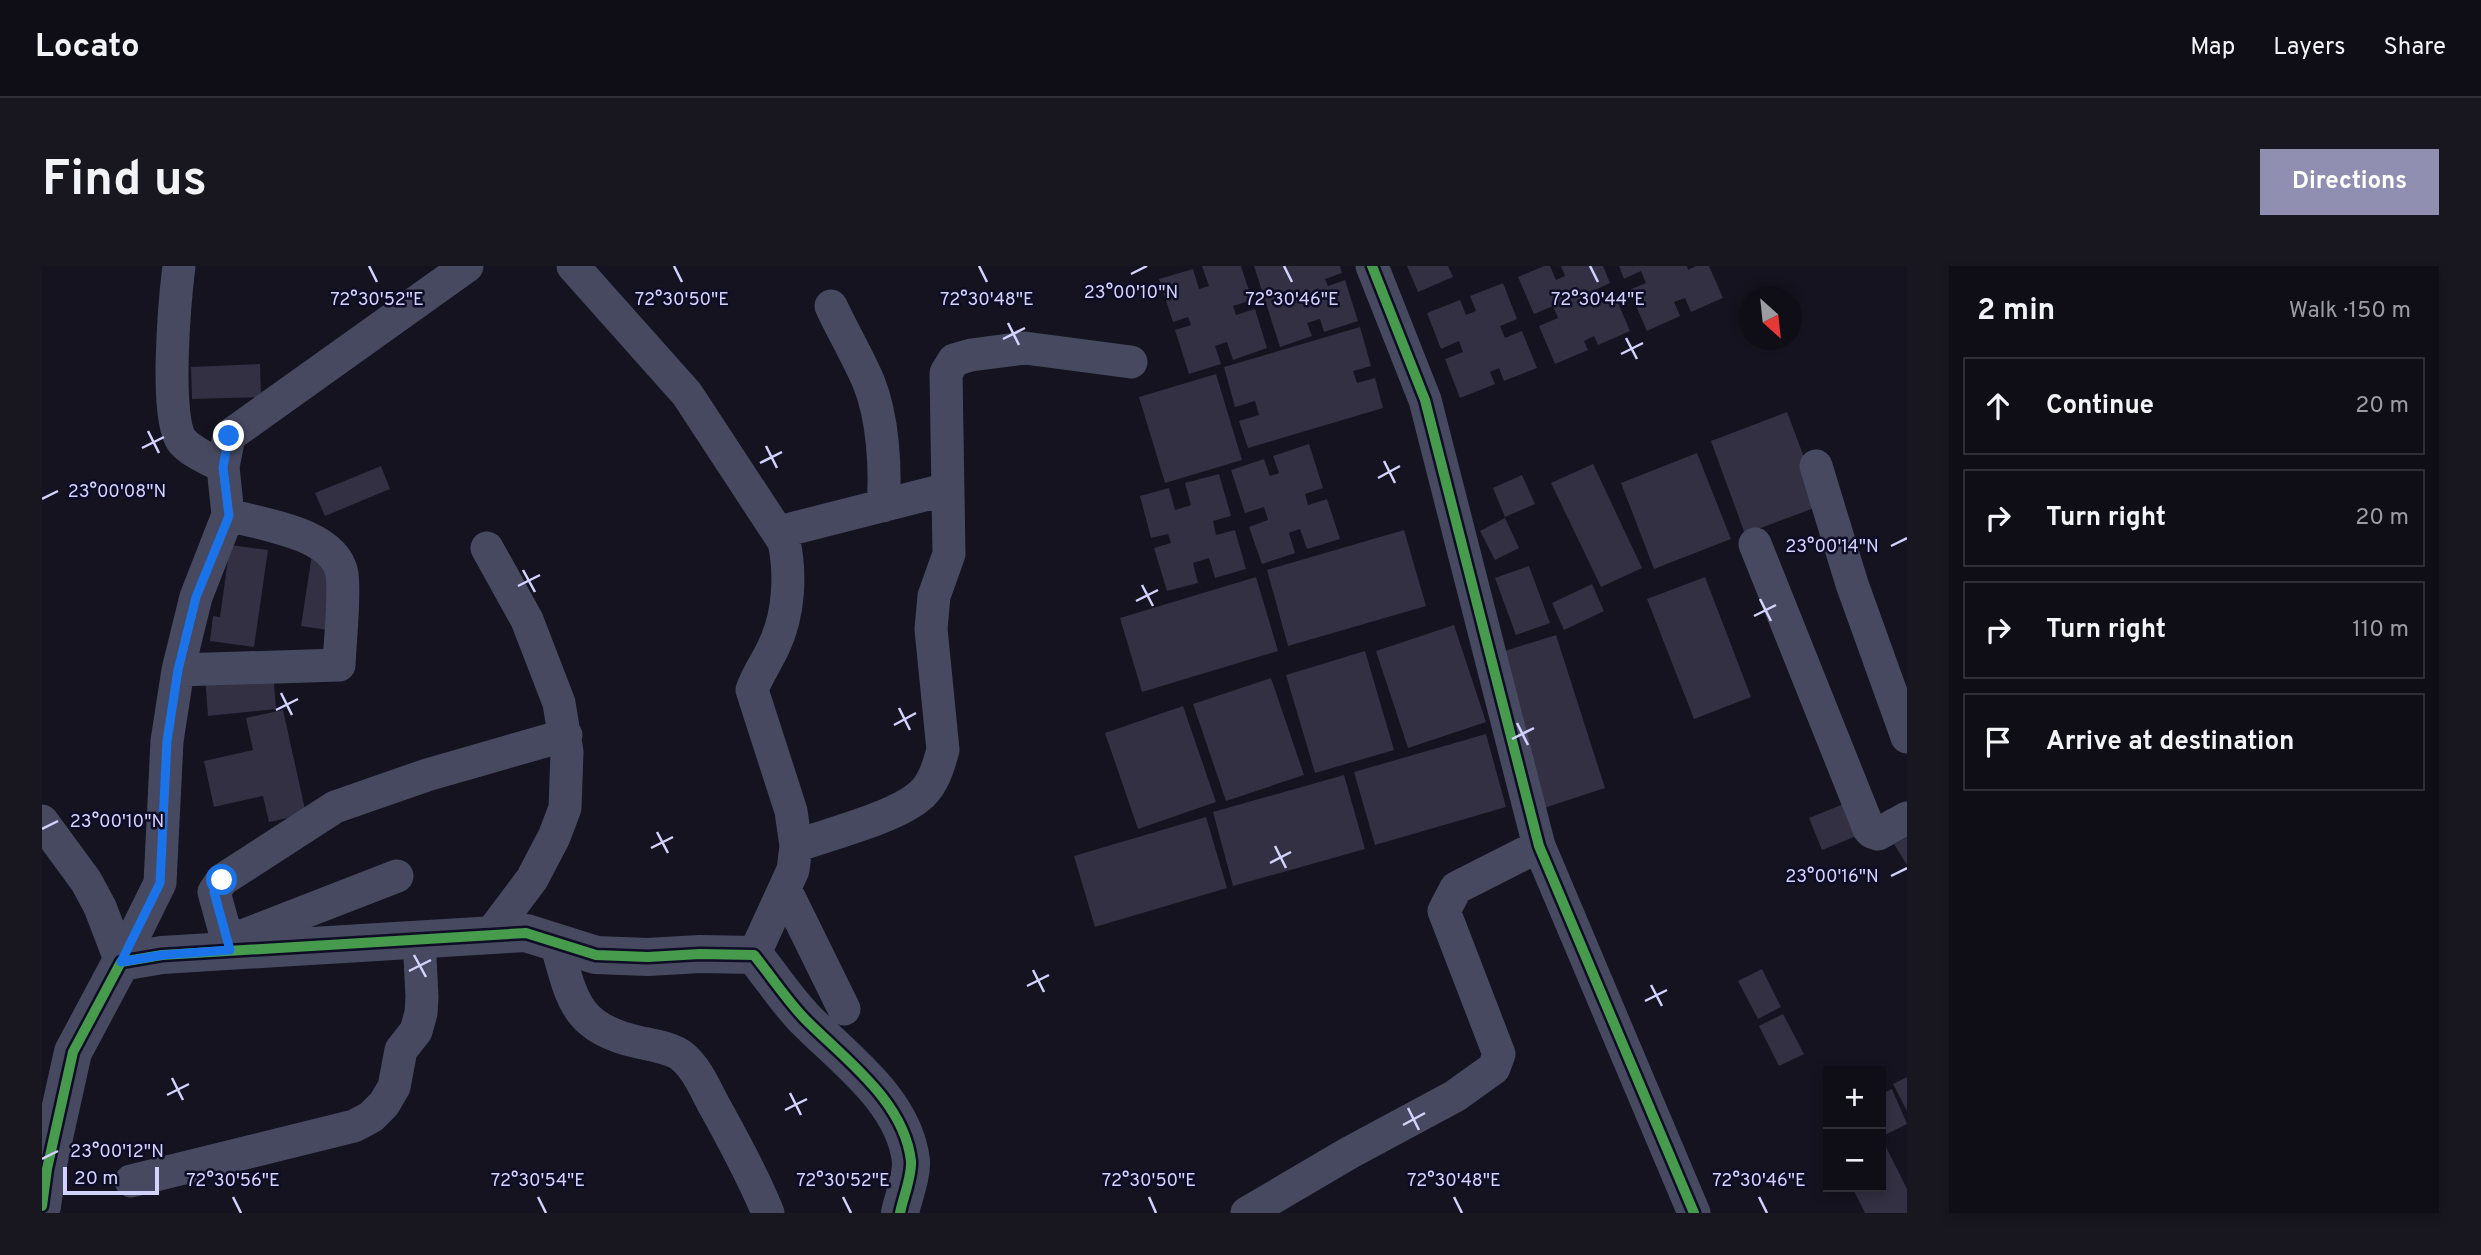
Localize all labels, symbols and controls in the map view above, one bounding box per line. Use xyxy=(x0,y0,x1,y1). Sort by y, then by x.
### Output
text: Locato xyxy=(35,27,140,69)
text: Map xyxy=(2190,33,2235,63)
text: Layers xyxy=(2273,33,2345,63)
text: Share xyxy=(2383,33,2446,63)
button: Directions xyxy=(2260,149,2439,215)
text: Find us xyxy=(42,151,207,213)
text: 23°00'10"N xyxy=(1084,282,1178,305)
north arrow xyxy=(1739,287,1802,350)
text: 72°30'52"E xyxy=(330,289,424,312)
text: 72°30'50"E xyxy=(635,289,729,312)
text: 72°30'48"E xyxy=(940,289,1034,312)
text: 72°30'46"E xyxy=(1245,289,1339,312)
text: 72°30'44"E xyxy=(1551,289,1645,312)
text: 2 min xyxy=(1977,293,2055,330)
text: Walk · 150 m xyxy=(2289,297,2411,326)
icon: ahead xyxy=(1979,387,2017,425)
text: Continue xyxy=(2046,390,2154,423)
text: 20 m xyxy=(2355,392,2409,421)
route end xyxy=(213,420,244,451)
text: 23°00'08"N xyxy=(68,481,166,504)
icon: right xyxy=(1979,499,2017,537)
text: Turn right xyxy=(2046,502,2166,535)
text: 20 m xyxy=(2355,504,2409,533)
text: 23°00'14"N xyxy=(1785,536,1879,559)
icon: right xyxy=(1979,611,2017,649)
text: Turn right xyxy=(2046,614,2166,647)
text: 110 m xyxy=(2352,616,2409,645)
icon: arrive xyxy=(1979,723,2017,761)
text: Arrive at destination xyxy=(2046,726,2294,759)
text: 23°00'10"N xyxy=(70,811,164,834)
route start xyxy=(206,864,237,895)
text: 23°00'16"N xyxy=(1785,866,1879,889)
map controls xyxy=(1823,1066,1886,1192)
button: + xyxy=(1823,1066,1886,1129)
button: − xyxy=(1823,1129,1886,1192)
text: 23°00'12"N xyxy=(70,1141,164,1164)
scale bar xyxy=(63,1164,159,1196)
text: 20 m xyxy=(74,1167,118,1191)
text: 72°30'56"E xyxy=(186,1170,280,1193)
text: 72°30'54"E xyxy=(491,1170,585,1193)
text: 72°30'52"E xyxy=(796,1170,890,1193)
text: 72°30'50"E xyxy=(1102,1170,1196,1193)
text: 72°30'48"E xyxy=(1407,1170,1501,1193)
text: 72°30'46"E xyxy=(1712,1170,1806,1193)

